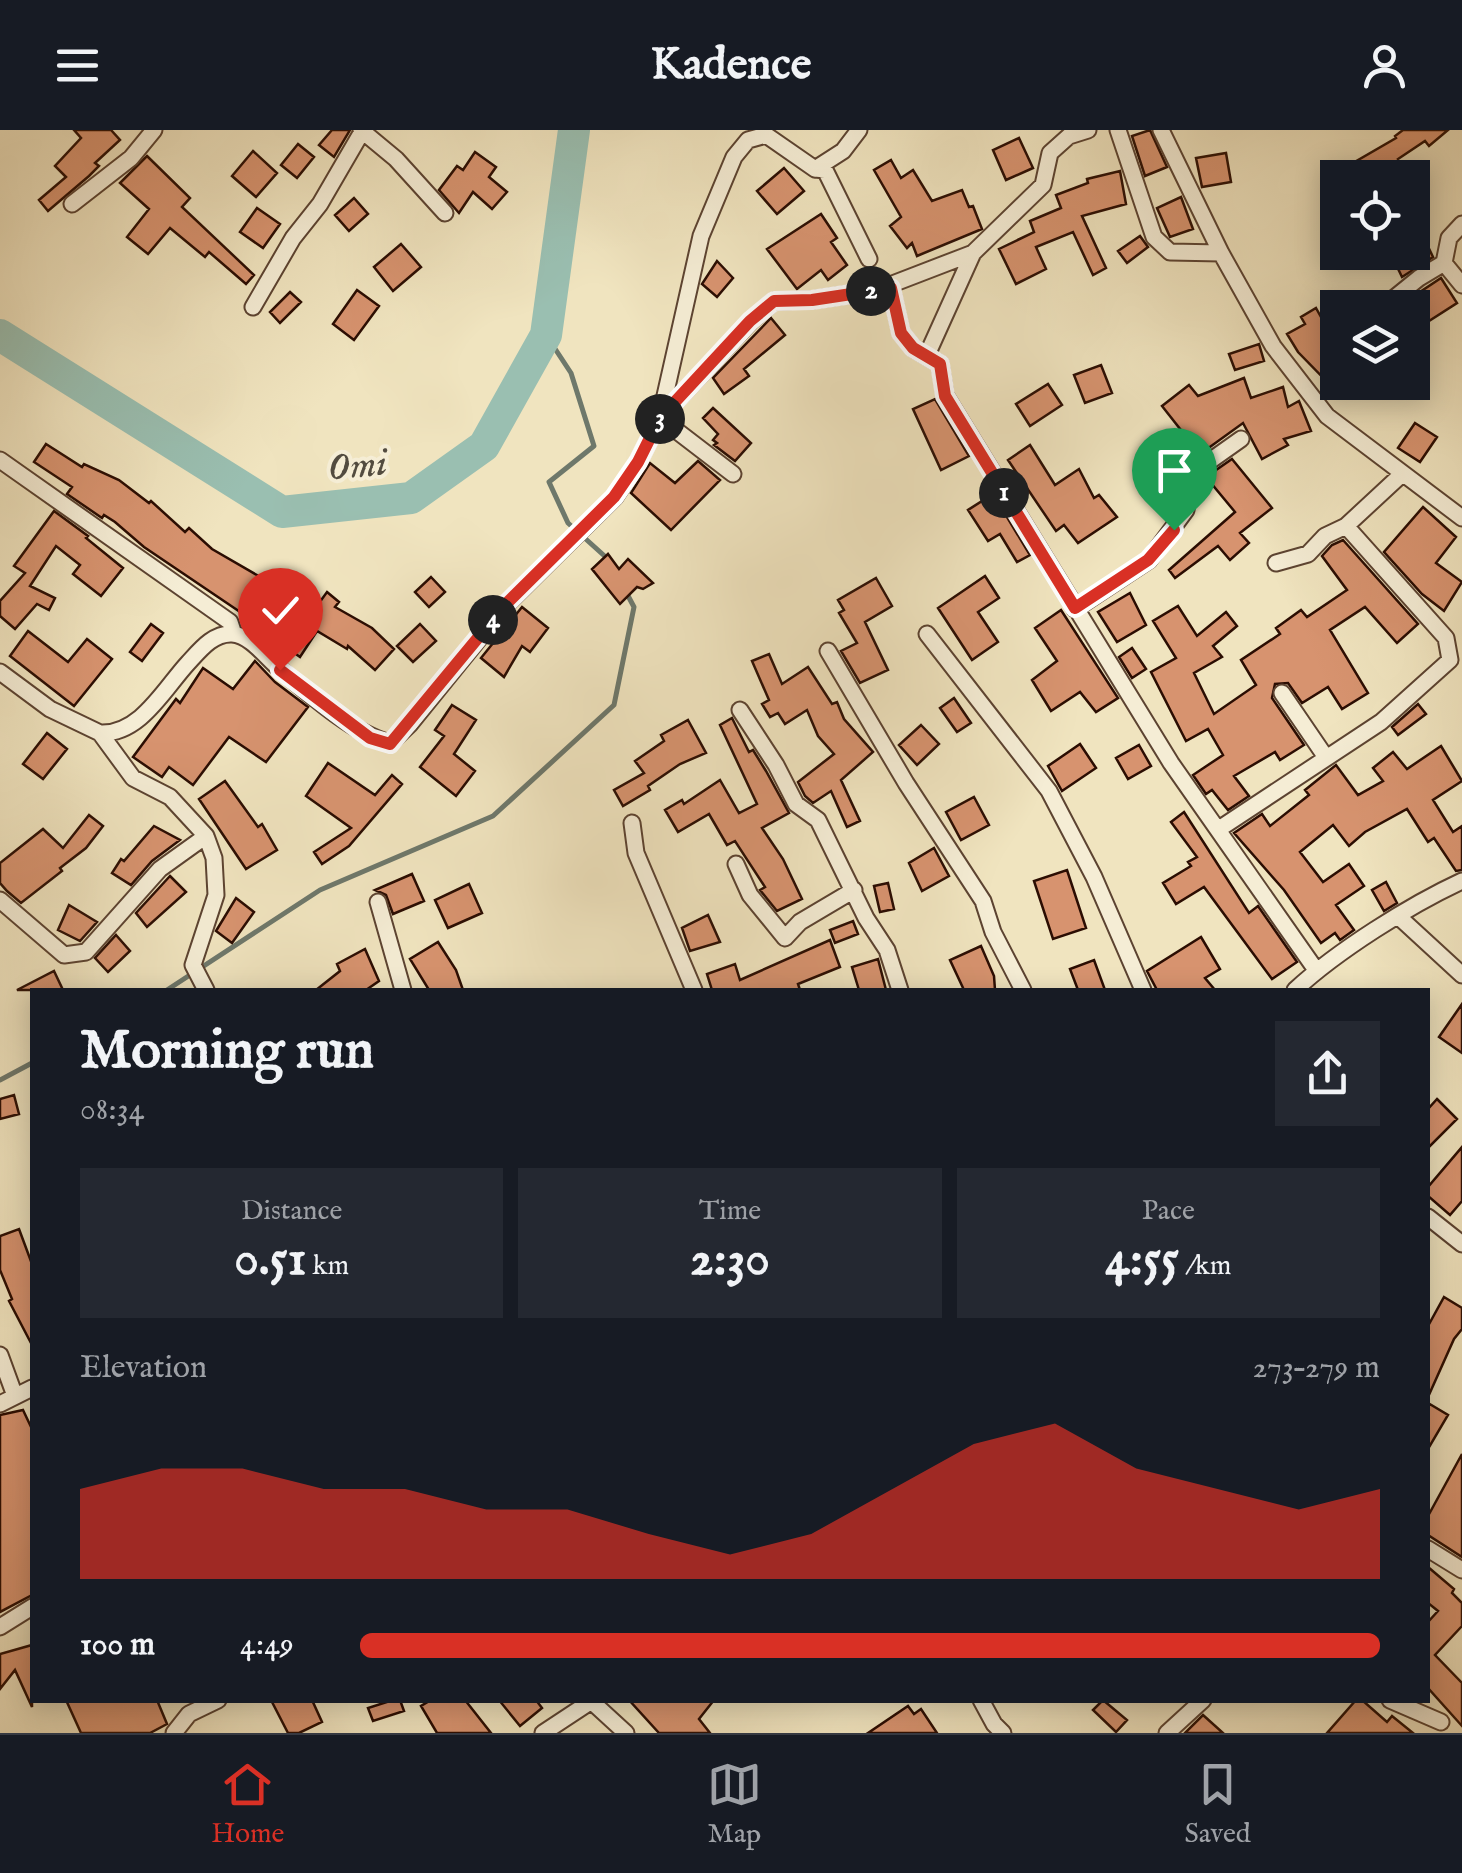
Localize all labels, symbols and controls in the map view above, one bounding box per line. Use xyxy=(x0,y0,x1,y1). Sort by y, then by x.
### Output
text: Kadence xyxy=(651,37,811,94)
icon: menu xyxy=(50,38,105,93)
icon: person xyxy=(1357,38,1412,93)
map controls xyxy=(1320,160,1430,400)
button: locate xyxy=(1320,160,1430,270)
pin: 2 xyxy=(846,266,896,316)
text: 2 xyxy=(864,273,878,308)
button: layers xyxy=(1320,290,1430,400)
pin: 3 xyxy=(635,394,685,444)
text: 3 xyxy=(655,401,665,436)
pin xyxy=(1132,428,1217,531)
water label: Omi xyxy=(325,440,391,494)
icon: arrive xyxy=(1147,443,1202,498)
pin: 1 xyxy=(979,468,1029,518)
text: 1 xyxy=(999,475,1009,510)
pin xyxy=(238,568,323,671)
icon: check xyxy=(253,583,308,638)
pin: 4 xyxy=(468,595,518,645)
text: 4 xyxy=(486,602,500,637)
text: Morning run xyxy=(80,1017,374,1087)
button: share xyxy=(1275,1021,1380,1126)
text: 08:34 xyxy=(80,1090,144,1131)
text: Distance xyxy=(241,1194,342,1229)
text: Time xyxy=(699,1194,761,1229)
text: Pace xyxy=(1142,1194,1195,1229)
text: 0.51 xyxy=(234,1229,306,1292)
text: 2:30 xyxy=(690,1229,770,1292)
text: 4:55 xyxy=(1105,1229,1179,1292)
text: km xyxy=(306,1249,349,1284)
text: /km xyxy=(1179,1249,1231,1284)
text: Elevation xyxy=(80,1348,207,1389)
text: 273–279 m xyxy=(1252,1348,1380,1389)
text: 100 m xyxy=(80,1625,155,1666)
text: 4:49 xyxy=(240,1625,294,1666)
tab: Home xyxy=(211,1757,284,1852)
tab: Map xyxy=(707,1757,762,1852)
tab: Saved xyxy=(1184,1757,1251,1852)

